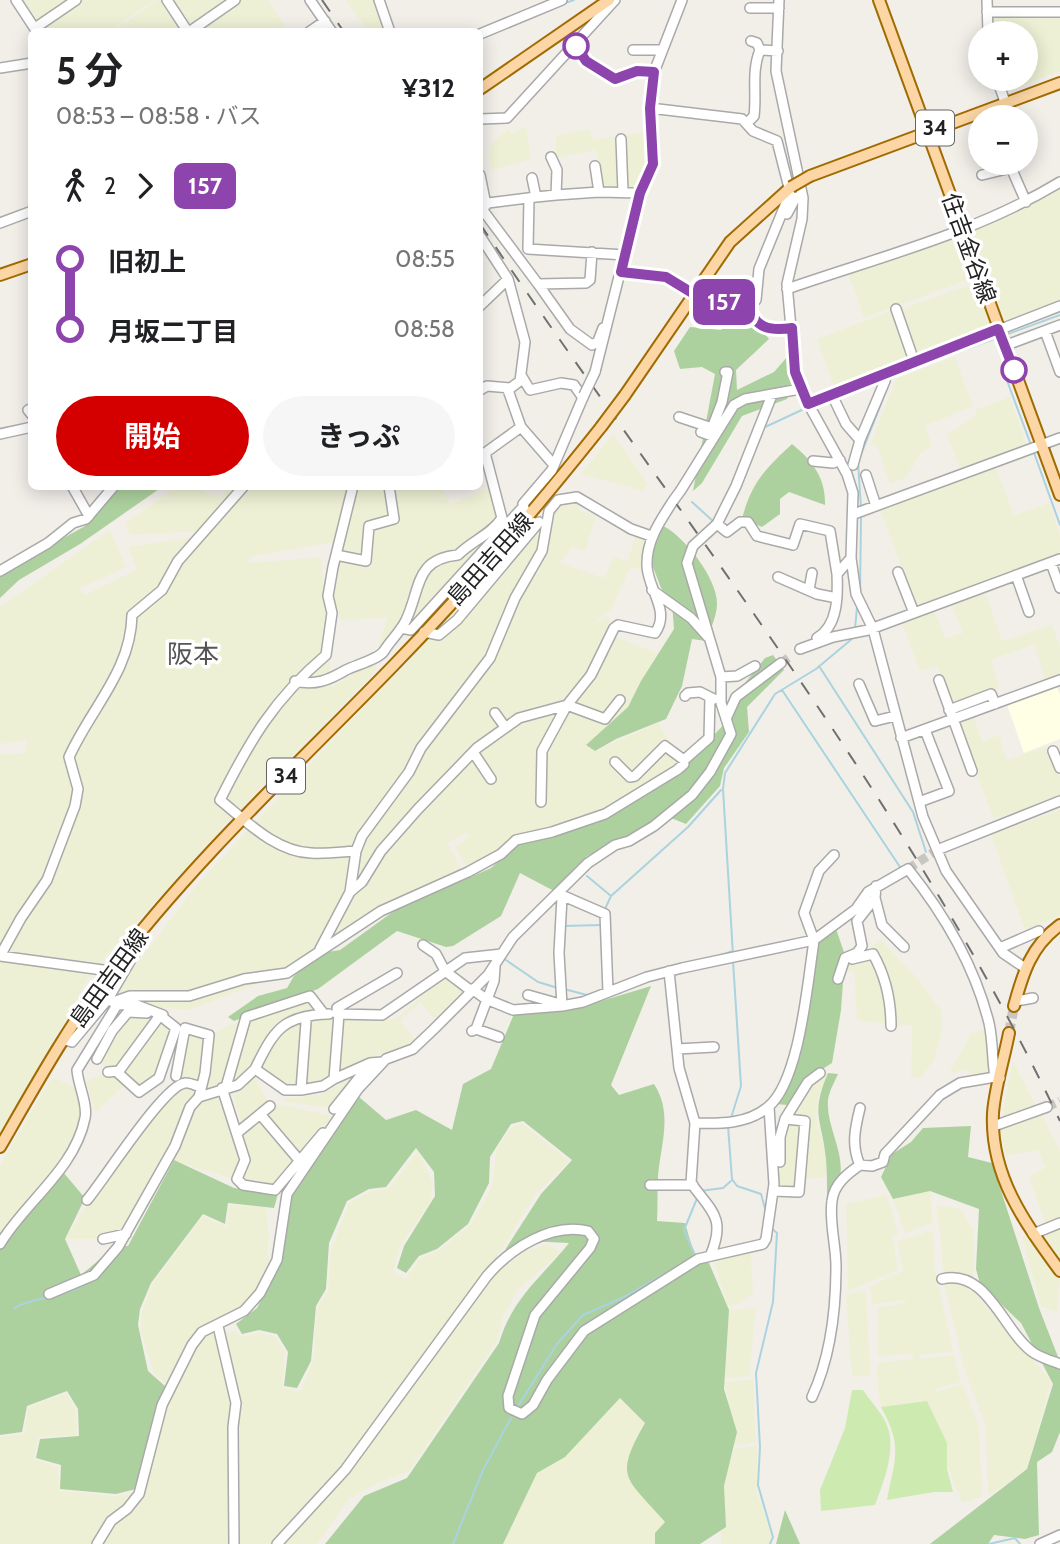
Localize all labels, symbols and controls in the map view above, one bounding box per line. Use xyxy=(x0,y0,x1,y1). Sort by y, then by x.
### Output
map controls xyxy=(968,21,1038,175)
button: + xyxy=(968,21,1038,91)
unlabelled marker xyxy=(563,33,589,59)
text: 5 分 xyxy=(56,47,123,94)
text: ¥312 xyxy=(402,72,455,104)
text: 08:53 – 08:58 · バス xyxy=(56,102,262,130)
button: − xyxy=(968,105,1038,175)
road number: 34 xyxy=(916,110,954,146)
icon: walk xyxy=(56,167,94,205)
icon: forward xyxy=(126,167,164,205)
text: 157 xyxy=(188,171,222,200)
text: 2 xyxy=(104,172,116,200)
street label: 住吉金谷線 xyxy=(936,189,1002,307)
text: 08:55 xyxy=(395,245,455,273)
text: 旧初上 xyxy=(108,246,186,278)
line badge: 157 xyxy=(684,279,764,325)
text: 157 xyxy=(707,287,741,316)
text: 08:58 xyxy=(394,315,455,343)
text: 月坂二丁目 xyxy=(108,316,238,348)
unlabelled marker xyxy=(1001,357,1027,383)
button: 開始 xyxy=(56,396,249,476)
button: きっぷ xyxy=(263,396,455,476)
street label: 島田吉田線 xyxy=(441,507,539,611)
district label: 阪本 xyxy=(167,638,219,670)
road number: 34 xyxy=(267,758,305,794)
street label: 島田吉田線 xyxy=(64,923,154,1033)

